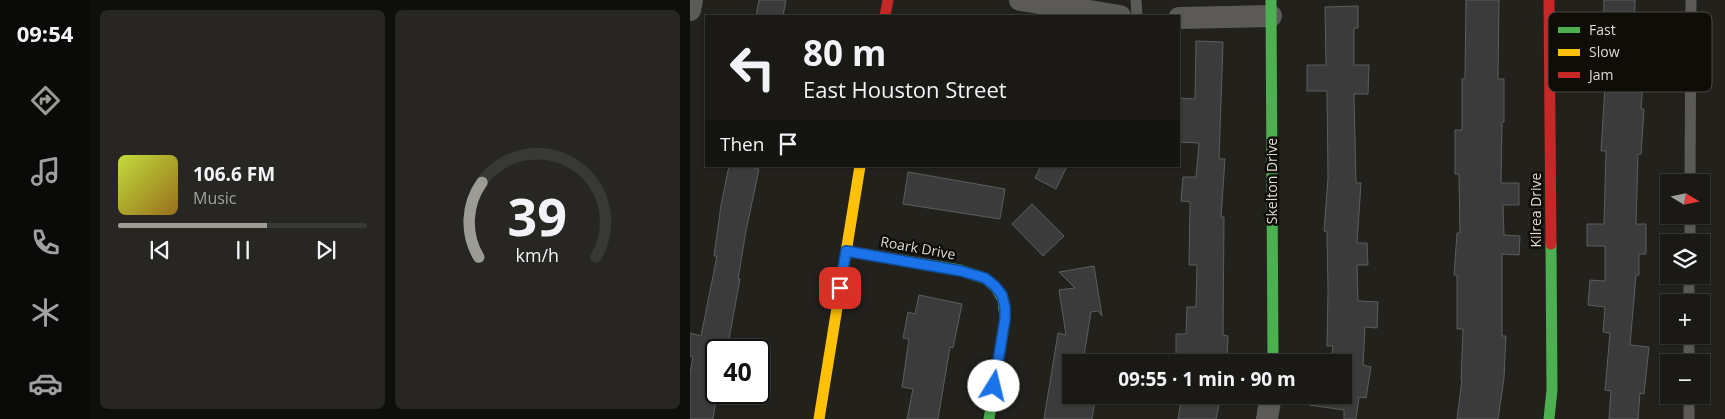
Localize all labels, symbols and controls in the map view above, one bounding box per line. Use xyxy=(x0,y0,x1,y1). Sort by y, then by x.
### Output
legend xyxy=(1548,12,1712,92)
text: 09:54 xyxy=(17,18,73,48)
text: Fast xyxy=(1589,20,1616,39)
text: 80 m xyxy=(803,29,886,76)
icon: left xyxy=(720,35,785,100)
text: Slow xyxy=(1589,42,1620,61)
text: Jam xyxy=(1587,65,1614,84)
text: East Houston Street xyxy=(803,74,1007,104)
icon: directions xyxy=(28,83,63,118)
icon: arrive xyxy=(774,130,802,158)
text: Then xyxy=(720,131,764,157)
street label: Skelton Drive xyxy=(1262,138,1281,224)
icon: music xyxy=(28,154,63,189)
text: 106.6 FM xyxy=(193,161,275,187)
street label: Kilrea Drive xyxy=(1526,172,1545,247)
north arrow xyxy=(1660,174,1710,224)
map controls xyxy=(1660,174,1710,404)
text: 39 xyxy=(508,180,567,251)
text: Music xyxy=(193,187,237,209)
icon: phone xyxy=(28,225,63,260)
street label: Roark Drive xyxy=(879,232,957,263)
button: layers xyxy=(1660,234,1710,284)
icon: previous xyxy=(146,236,174,264)
icon: pause xyxy=(229,236,257,264)
icon: next xyxy=(312,236,340,264)
text: km/h xyxy=(516,243,559,267)
pin xyxy=(819,267,861,309)
icon: arrive xyxy=(826,274,854,302)
button: + xyxy=(1660,294,1710,344)
icon: climate xyxy=(28,295,63,330)
speed limit sign: 40 xyxy=(705,339,770,404)
button: − xyxy=(1660,354,1710,404)
position arrow xyxy=(967,359,1019,411)
icon: car xyxy=(28,366,63,401)
text: 09:55 · 1 min · 90 m xyxy=(1118,366,1296,392)

